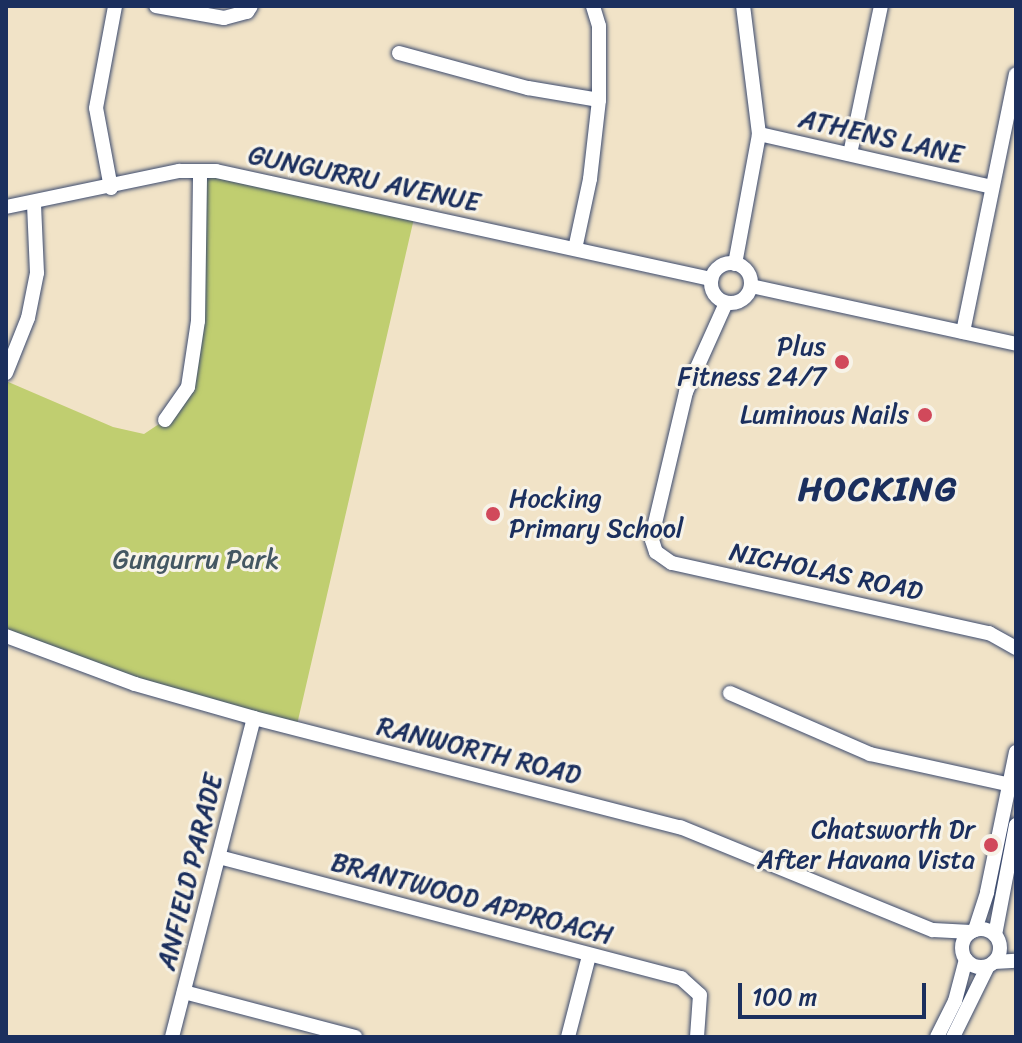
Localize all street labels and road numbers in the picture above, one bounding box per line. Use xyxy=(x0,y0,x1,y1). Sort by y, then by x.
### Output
street label: ATHENS LANE xyxy=(796,103,966,171)
street label: GUNGURRU AVENUE xyxy=(245,139,483,219)
street label: NICHOLAS ROAD xyxy=(726,536,926,608)
street label: RANWORTH ROAD xyxy=(374,711,584,791)
street label: ANFIELD PARADE xyxy=(151,772,229,972)
street label: BRANTWOOD APPROACH xyxy=(328,846,616,952)

